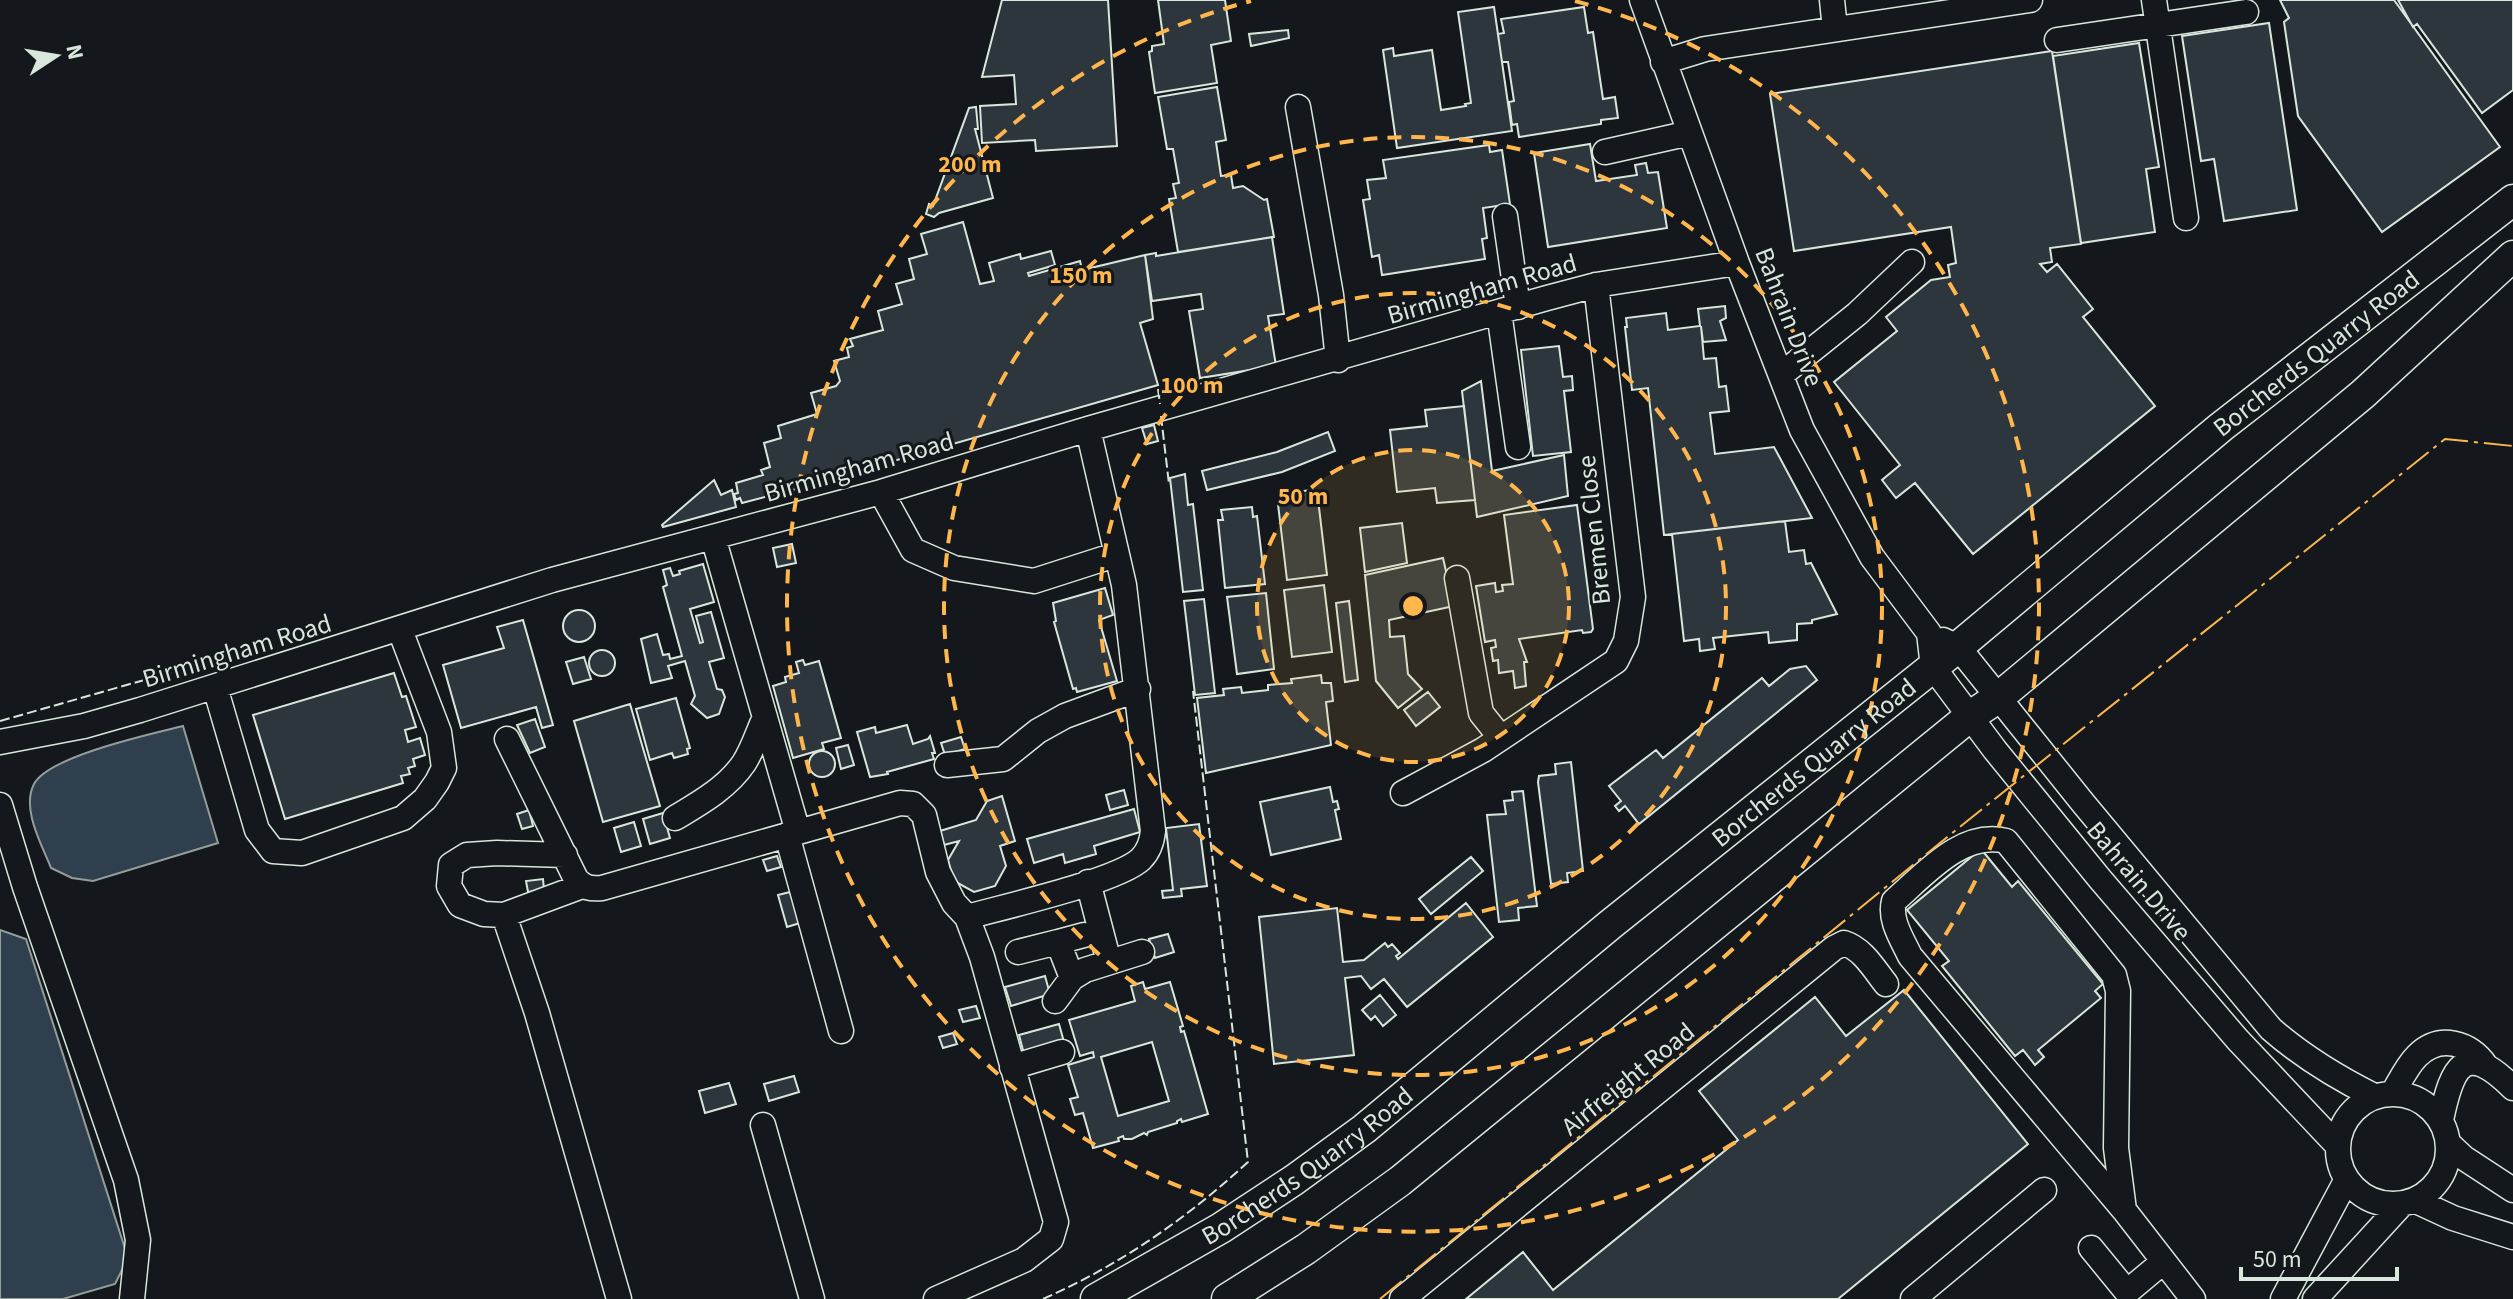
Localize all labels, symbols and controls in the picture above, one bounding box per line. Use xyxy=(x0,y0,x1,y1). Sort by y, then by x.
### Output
north arrow xyxy=(16,16,96,96)
text: N xyxy=(57,42,92,63)
text: 200 m xyxy=(938,147,1002,182)
street label: Bahrain Drive xyxy=(1746,242,1832,392)
street label: Birmingham Road xyxy=(1383,244,1581,334)
text: 150 m xyxy=(1049,258,1113,293)
street label: Borcherds Quarry Road xyxy=(2205,261,2427,445)
text: 100 m xyxy=(1160,368,1224,403)
street label: Birmingham Road xyxy=(760,422,958,512)
street label: Bremen Close xyxy=(1568,453,1620,607)
text: 50 m xyxy=(1278,479,1328,514)
centre of rings xyxy=(1399,592,1427,620)
street label: Birmingham Road xyxy=(138,605,336,697)
street label: Borcherds Quarry Road xyxy=(1703,669,1924,856)
street label: Bahrain Drive xyxy=(2078,813,2200,949)
street label: Airfreight Road xyxy=(1553,1014,1703,1144)
street label: Borcherds Quarry Road xyxy=(1194,1077,1421,1254)
scale bar xyxy=(2241,1231,2397,1281)
text: 50 m xyxy=(2253,1242,2302,1277)

